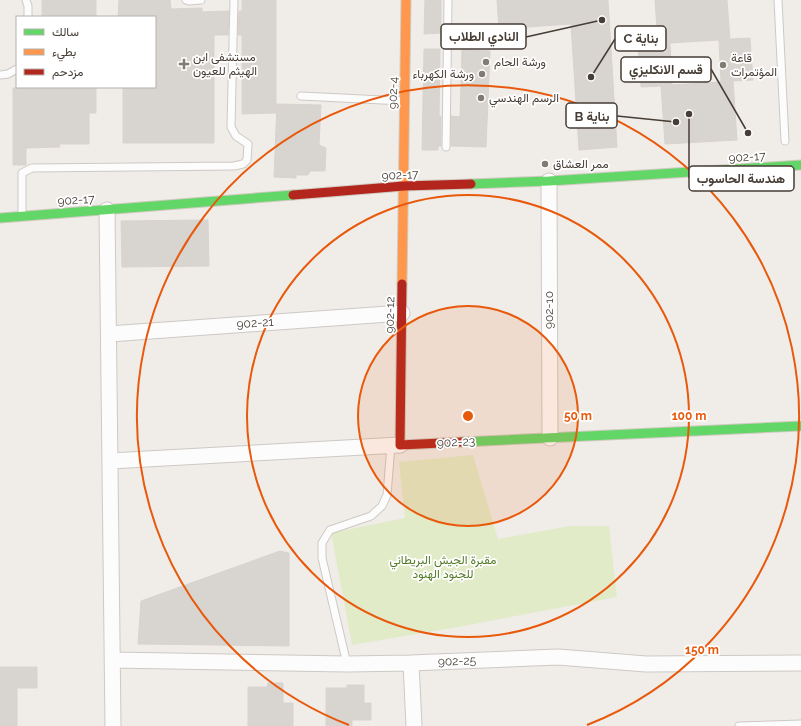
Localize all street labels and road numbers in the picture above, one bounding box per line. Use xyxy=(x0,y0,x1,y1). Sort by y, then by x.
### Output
street label: 902-4 xyxy=(386,76,400,109)
street label: 902-17 xyxy=(728,149,767,165)
street label: 902-17 xyxy=(381,167,419,183)
street label: 902-17 xyxy=(57,192,96,208)
street label: 902-10 xyxy=(542,291,556,329)
street label: 902-12 xyxy=(383,296,397,334)
street label: 902-21 xyxy=(236,315,274,331)
street label: 902-23 xyxy=(437,434,475,450)
street label: 902-25 xyxy=(438,653,477,669)

